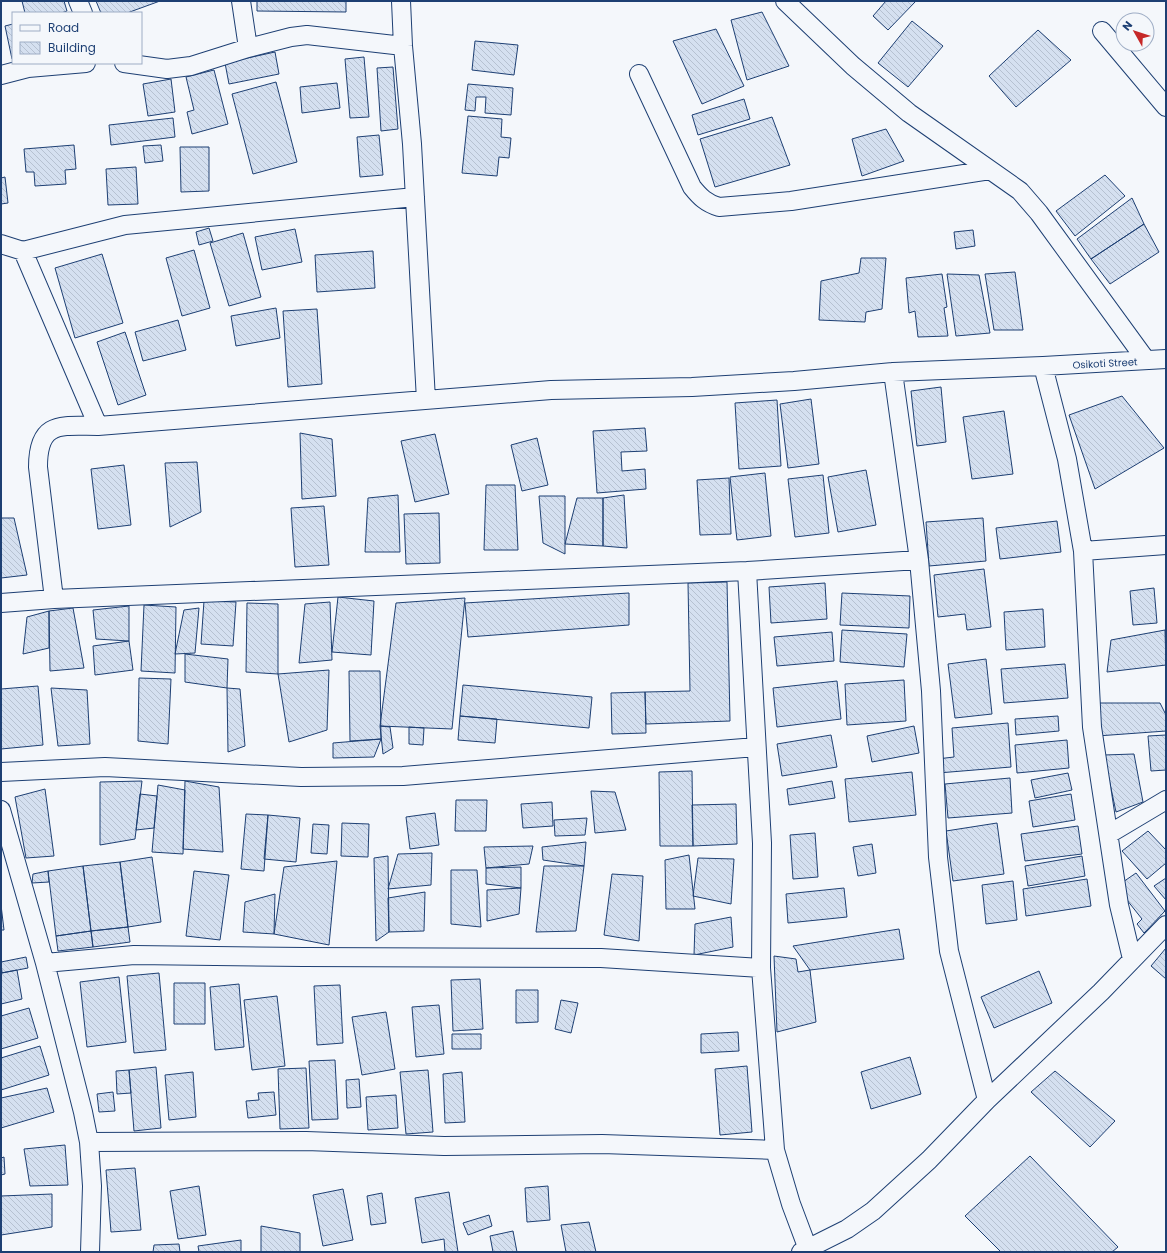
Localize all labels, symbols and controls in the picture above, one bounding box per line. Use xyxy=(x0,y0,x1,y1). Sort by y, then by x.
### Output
legend xyxy=(12,12,142,64)
north arrow xyxy=(1115,12,1155,52)
text: N xyxy=(1118,17,1136,34)
text: Road xyxy=(48,19,79,36)
text: Building xyxy=(48,39,96,56)
street label: Osikoti Street xyxy=(1072,354,1138,373)

